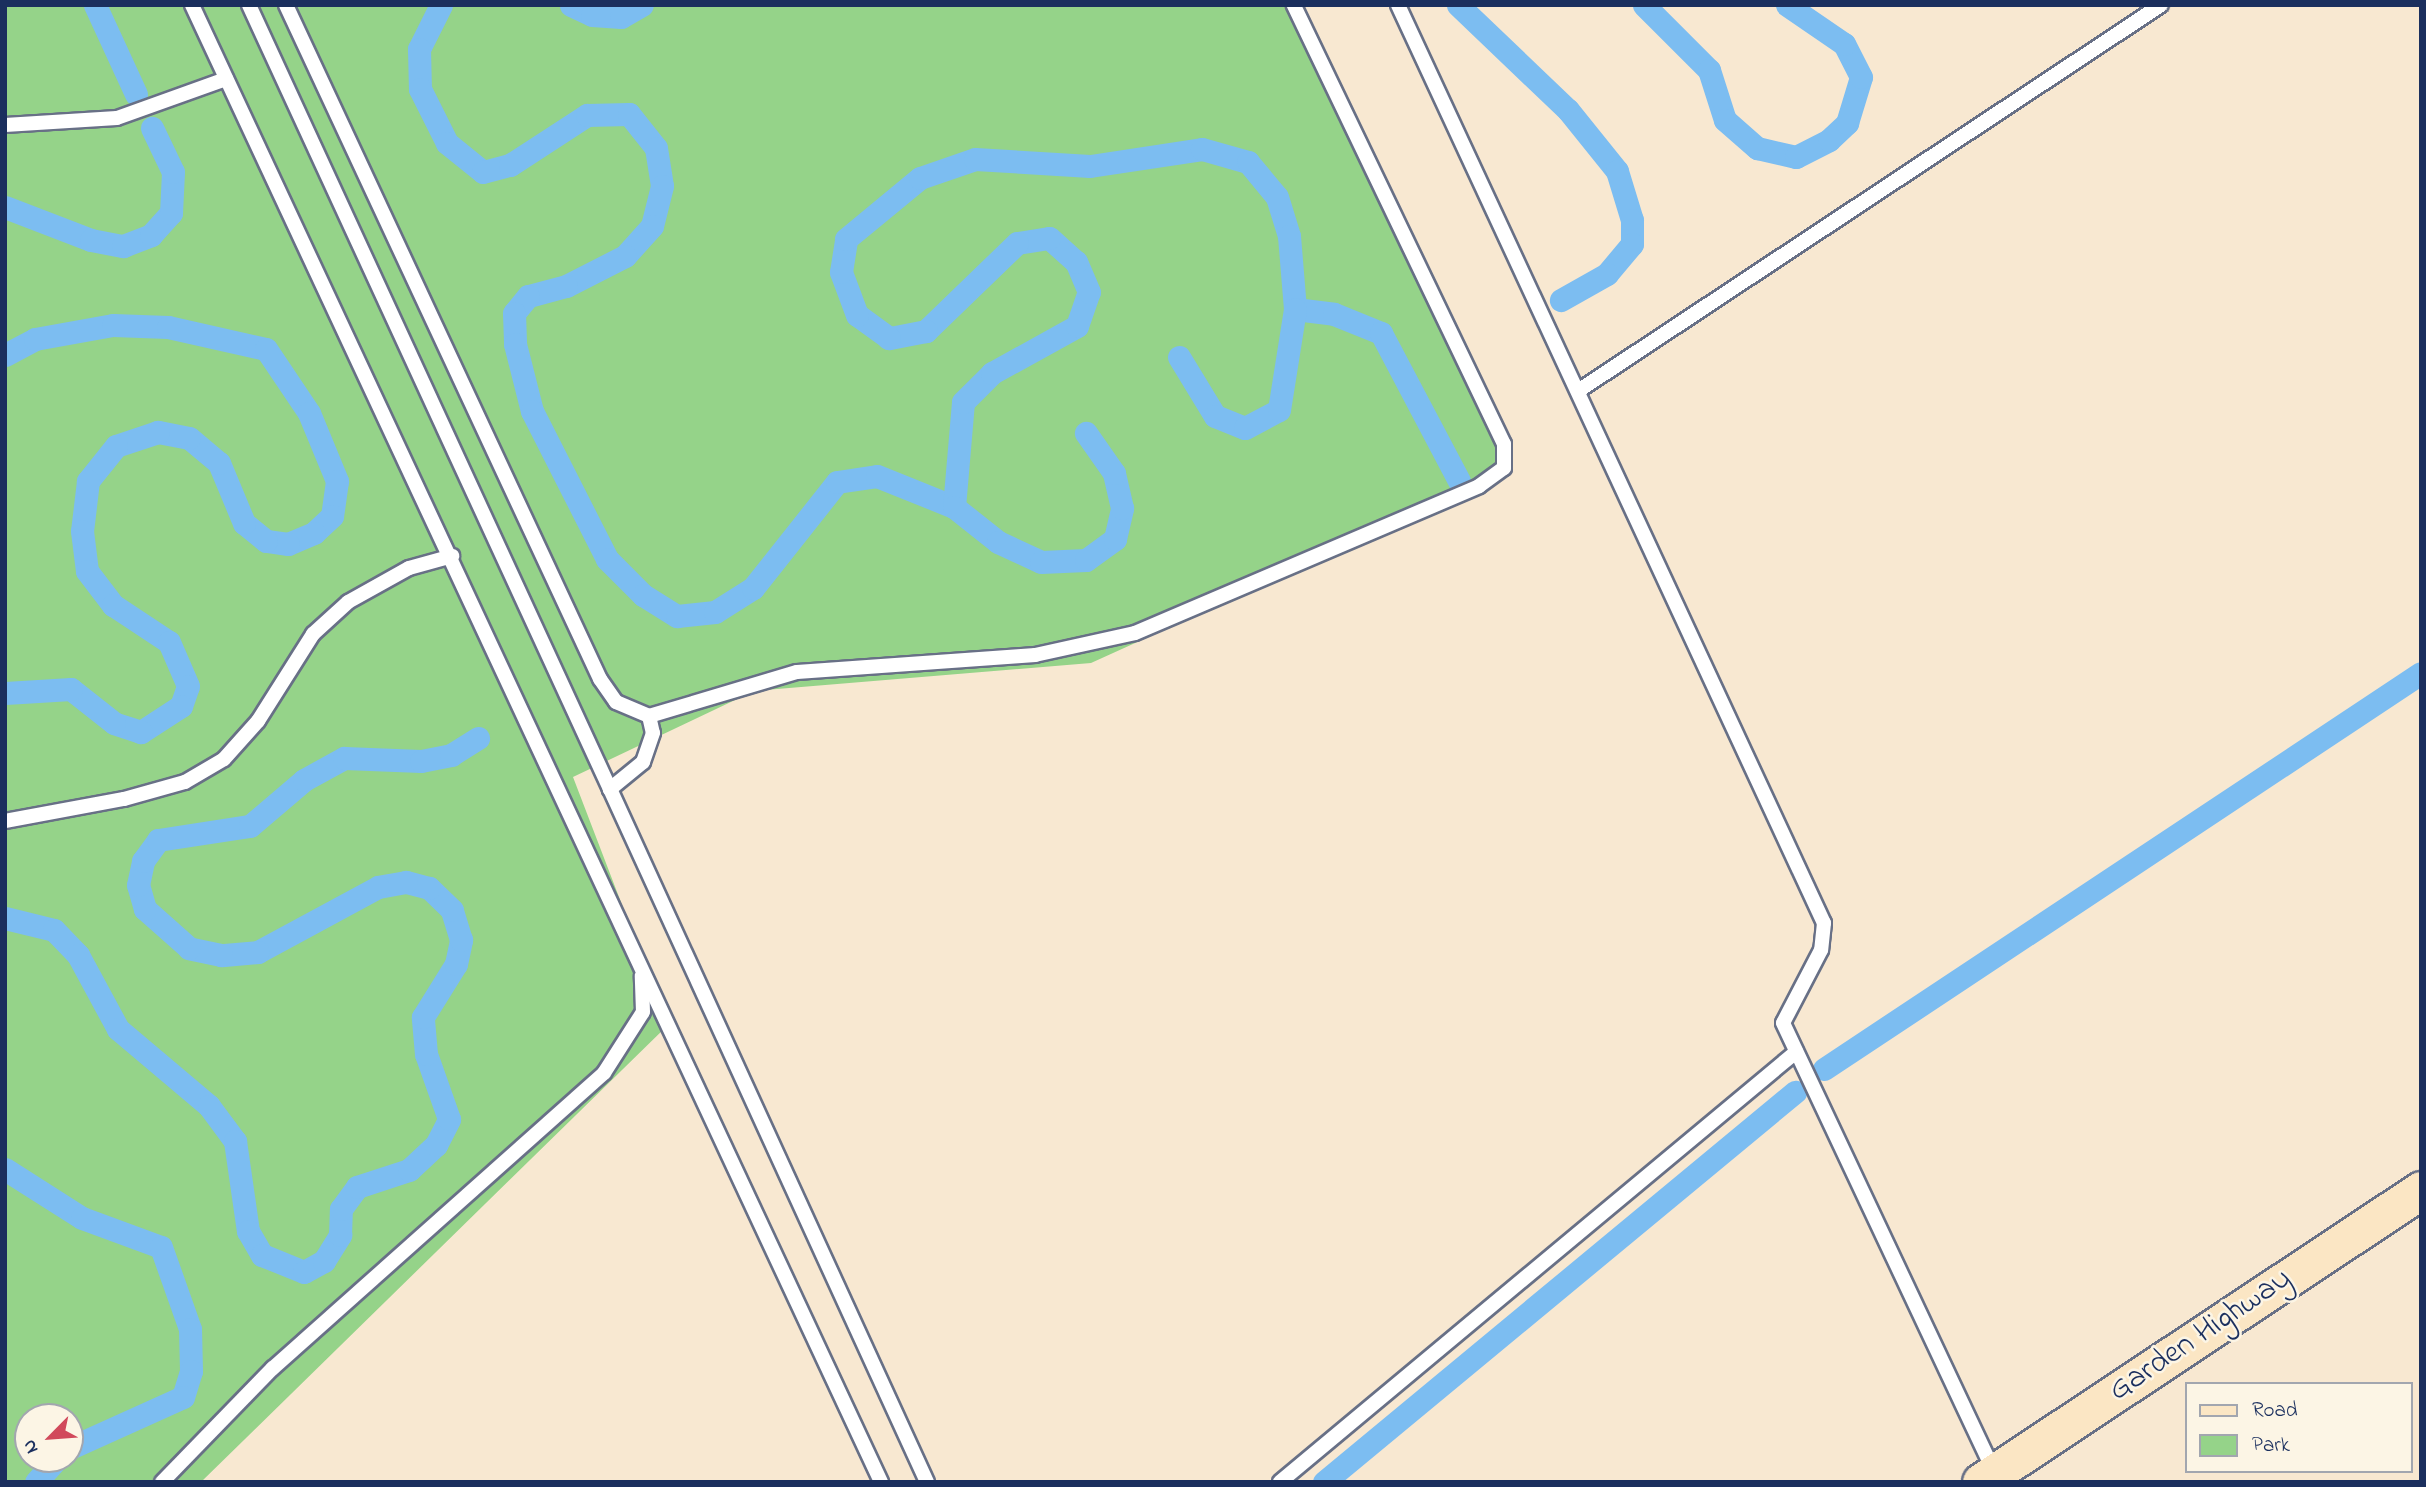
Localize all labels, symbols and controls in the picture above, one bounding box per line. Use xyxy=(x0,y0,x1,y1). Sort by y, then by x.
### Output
street label: Garden Highway xyxy=(2102,1261,2300,1411)
legend xyxy=(2184,1382,2412,1473)
text: Road xyxy=(2252,1396,2298,1426)
north arrow xyxy=(14,1403,84,1473)
text: Park xyxy=(2252,1431,2290,1461)
text: N xyxy=(16,1435,46,1458)

